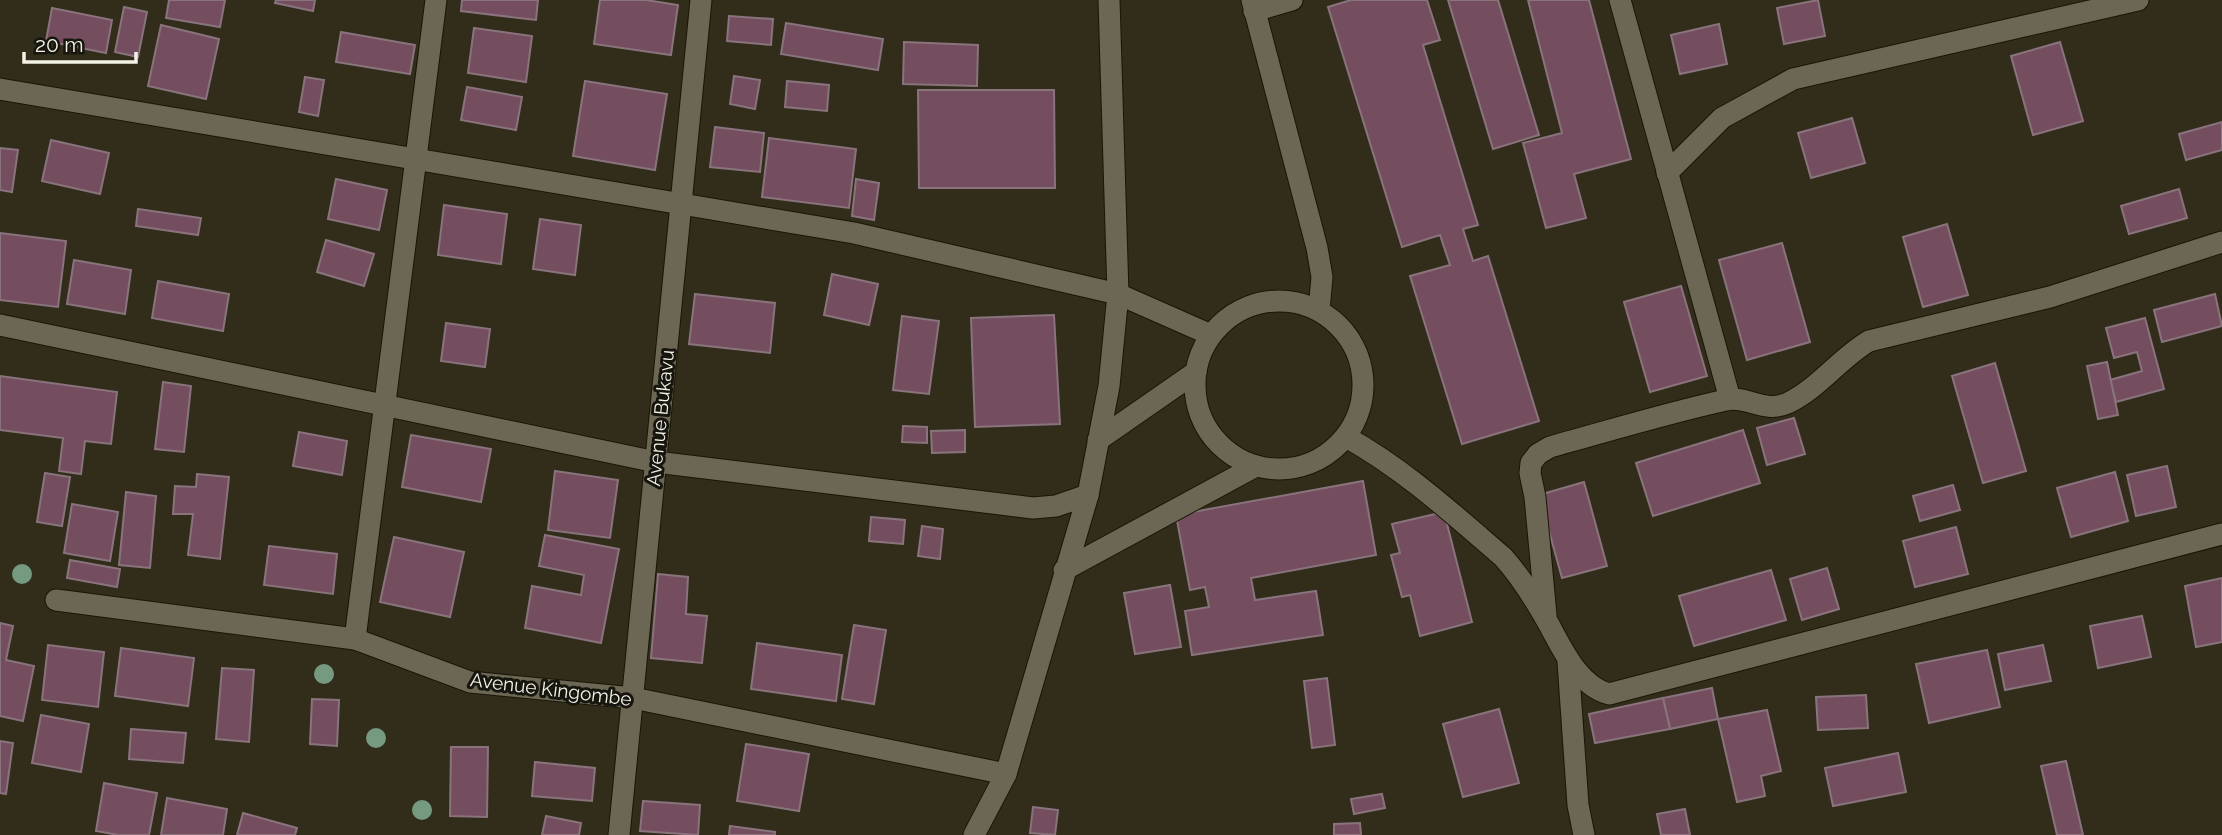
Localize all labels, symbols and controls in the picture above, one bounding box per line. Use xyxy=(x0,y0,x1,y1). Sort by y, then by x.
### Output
scale bar xyxy=(24,21,136,65)
text: 20 m xyxy=(35,32,83,57)
street label: Avenue Bukavu xyxy=(642,349,678,487)
street label: Avenue Kingombe xyxy=(469,668,633,710)

